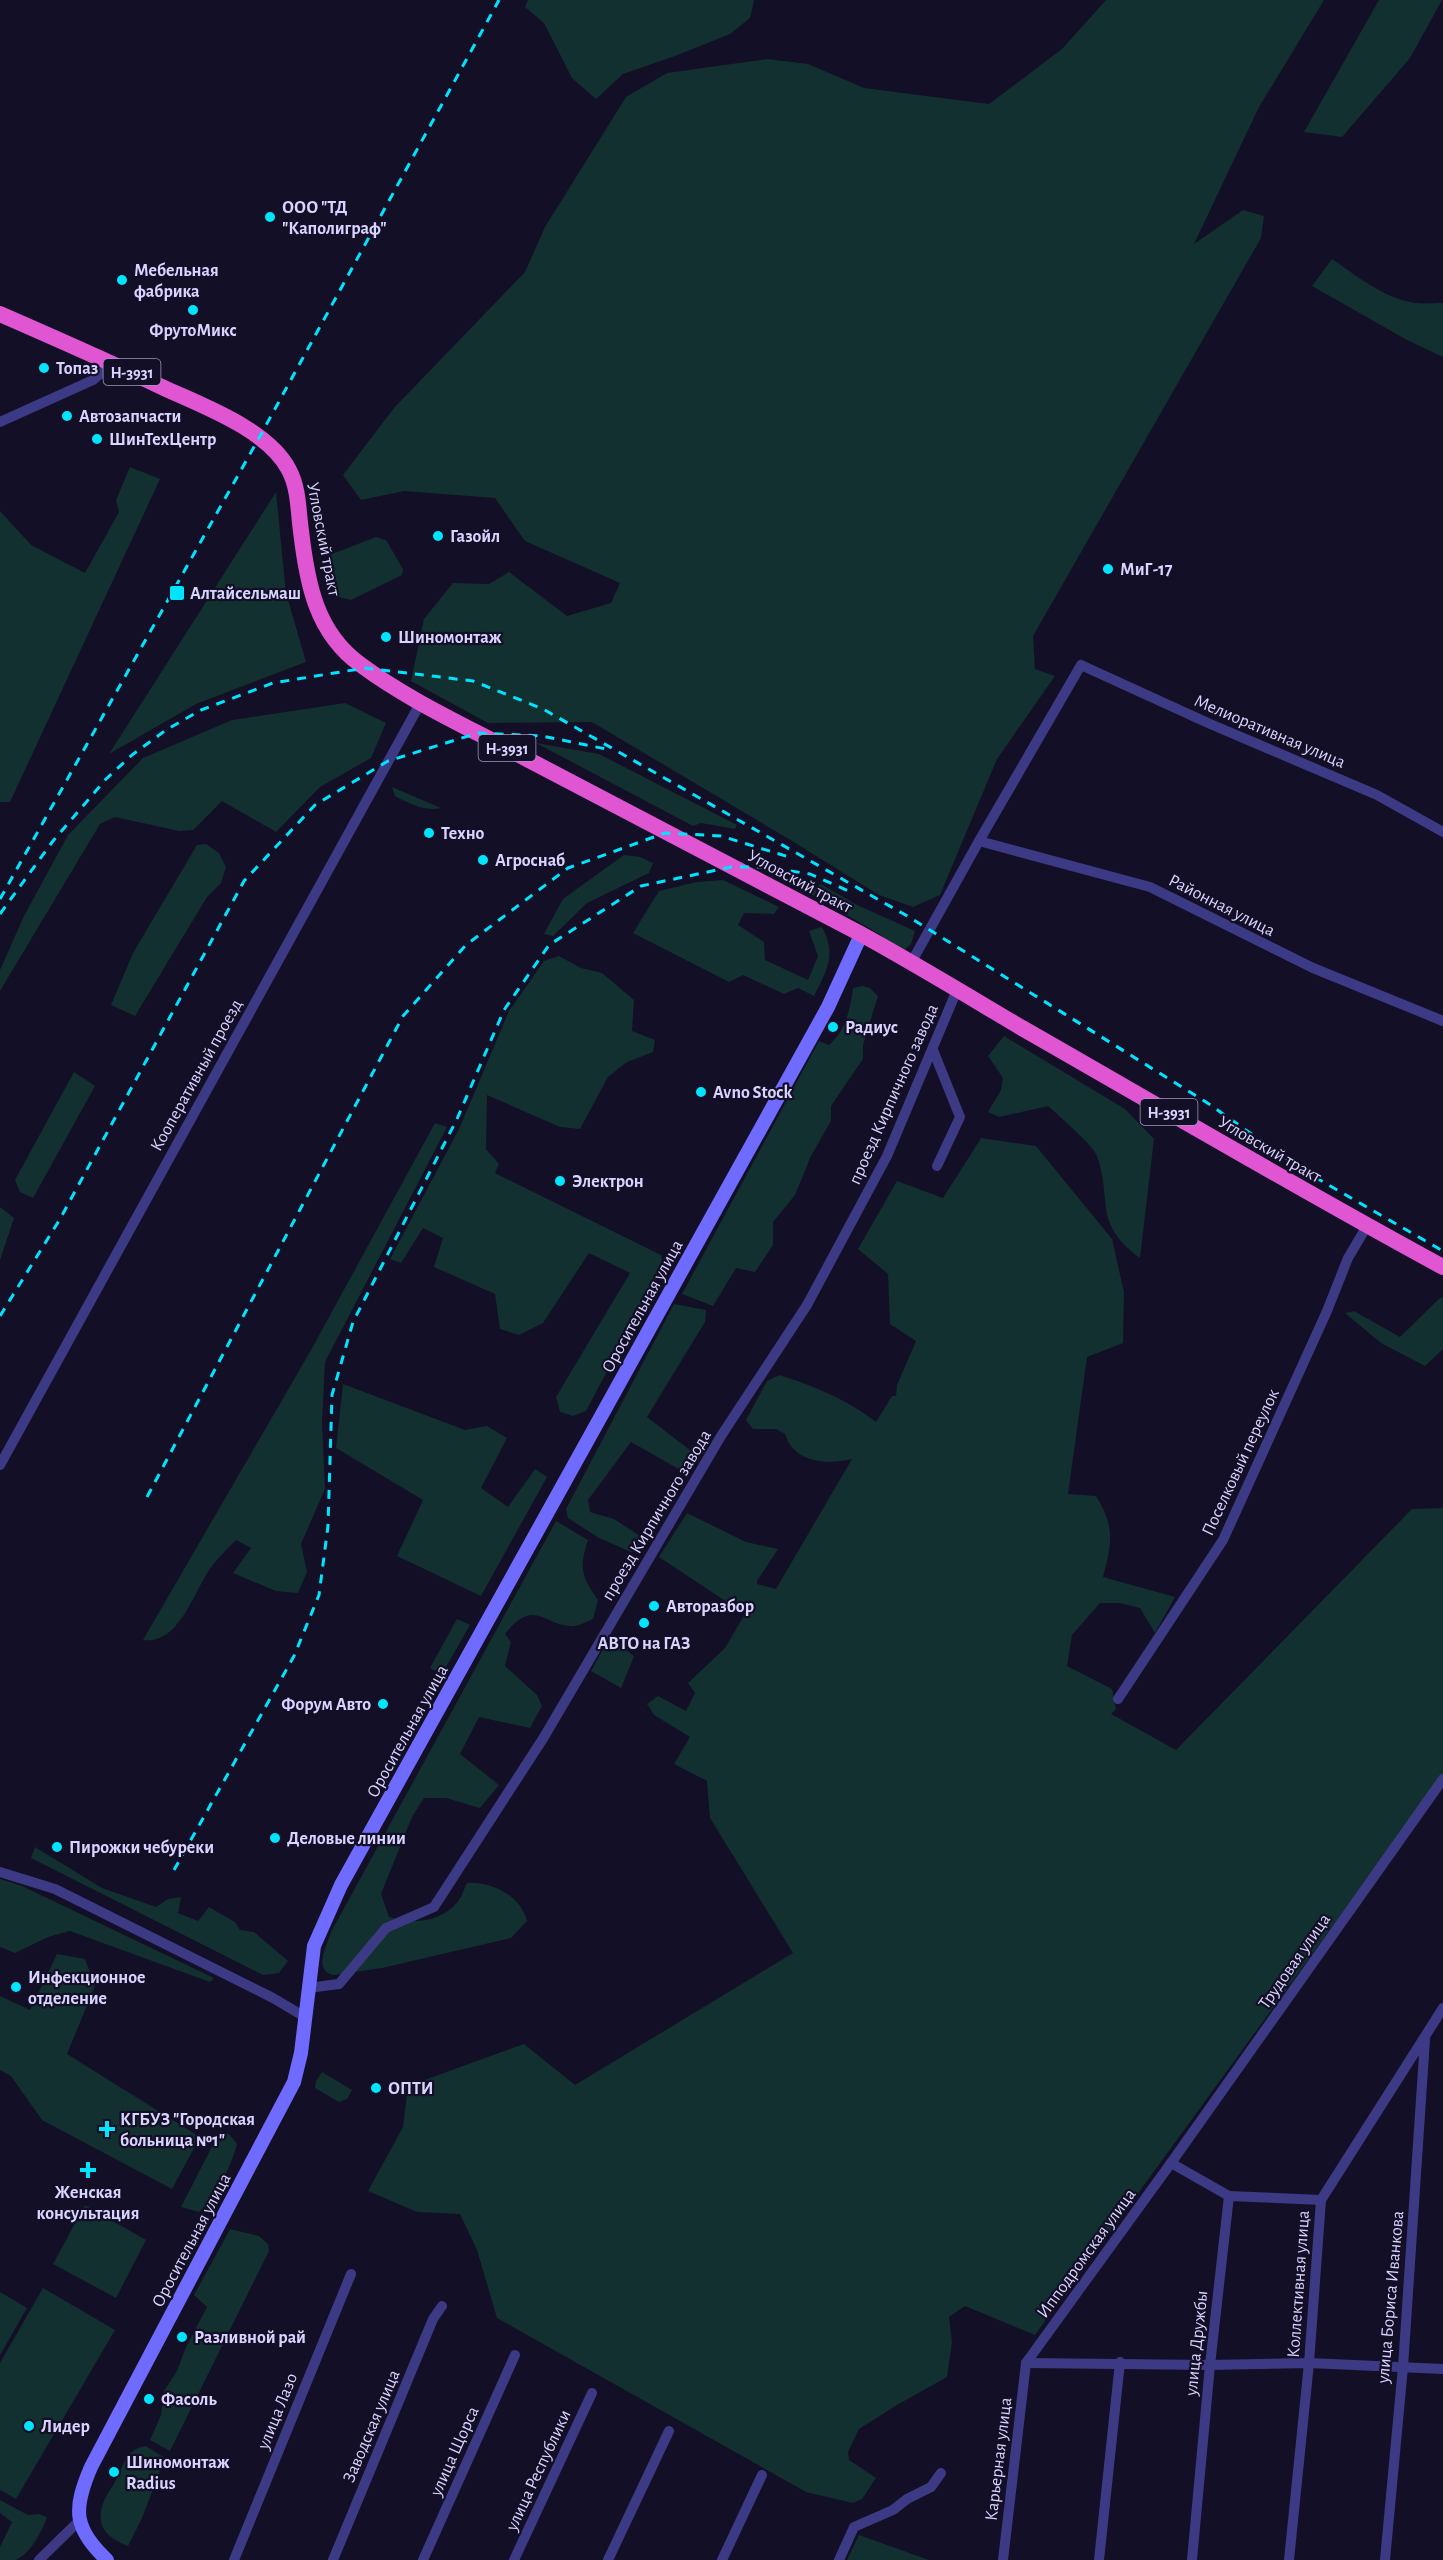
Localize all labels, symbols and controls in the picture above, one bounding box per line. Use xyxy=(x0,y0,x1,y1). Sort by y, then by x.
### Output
place label: ООО "ТД "Каполиграф" xyxy=(282,199,387,238)
marker: ООО "ТД "Каполиграф" xyxy=(263,210,277,224)
place label: Мебельная фабрика xyxy=(134,262,219,301)
marker: Мебельная фабрика xyxy=(115,273,129,287)
marker: ФрутоМикс xyxy=(186,303,200,317)
place label: ФрутоМикс xyxy=(149,322,237,340)
road number: Н-3931 xyxy=(104,359,160,385)
place label: Топаз xyxy=(56,360,98,378)
marker: Топаз xyxy=(37,361,51,375)
place label: Автозапчасти xyxy=(79,408,181,426)
marker: Автозапчасти xyxy=(60,409,74,423)
place label: ШинТехЦентр xyxy=(109,431,216,449)
marker: ШинТехЦентр xyxy=(90,432,104,446)
street label: Угловский тракт xyxy=(303,481,343,598)
place label: Газойл xyxy=(450,528,500,546)
marker: Газойл xyxy=(431,529,445,543)
place label: МиГ-17 xyxy=(1120,561,1173,579)
marker: МиГ-17 xyxy=(1101,562,1115,576)
marker: Алтайсельмаш xyxy=(168,584,186,602)
place label: Алтайсельмаш xyxy=(190,585,301,603)
place label: Шиномонтаж xyxy=(398,629,502,647)
marker: Шиномонтаж xyxy=(379,630,393,644)
street label: Мелиоративная улица xyxy=(1191,692,1348,772)
road number: Н-3931 xyxy=(478,735,536,761)
place label: Техно xyxy=(441,825,485,843)
marker: Техно xyxy=(422,826,436,840)
street label: Угловский тракт xyxy=(744,847,855,917)
place label: Агроснаб xyxy=(495,852,565,870)
marker: Агроснаб xyxy=(476,853,490,867)
street label: Районная улица xyxy=(1166,871,1278,940)
street label: Кооперативный проезд xyxy=(148,996,246,1155)
street label: проезд Кирпичного завода xyxy=(846,1001,942,1187)
place label: Радиус xyxy=(845,1019,898,1037)
marker: Радиус xyxy=(826,1020,840,1034)
place label: Avno Stoсk xyxy=(713,1084,793,1102)
marker: Avno Stoсk xyxy=(694,1085,708,1099)
road number: Н-3931 xyxy=(1140,1099,1198,1125)
street label: Угловский тракт xyxy=(1215,1113,1324,1187)
place label: Электрон xyxy=(572,1173,644,1191)
marker: Электрон xyxy=(553,1174,567,1188)
street label: Оросительная улица xyxy=(599,1237,687,1376)
street label: Поселковый переулок xyxy=(1199,1386,1283,1539)
street label: проезд Кирпичного завода xyxy=(599,1427,715,1604)
place label: Авторазбор xyxy=(666,1598,754,1616)
marker: Авторазбор xyxy=(647,1599,661,1613)
marker: АВТО на ГАЗ xyxy=(637,1616,651,1630)
place label: АВТО на ГАЗ xyxy=(597,1635,691,1653)
street label: Оросительная улица xyxy=(364,1662,452,1801)
place label: Форум Авто xyxy=(281,1696,371,1714)
marker: Форум Авто xyxy=(376,1697,390,1711)
place label: Деловые линии xyxy=(287,1830,406,1848)
marker: Деловые линии xyxy=(268,1831,282,1845)
place label: Пирожки чебуреки xyxy=(69,1839,214,1857)
marker: Пирожки чебуреки xyxy=(50,1840,64,1854)
street label: Трудовая улица xyxy=(1255,1911,1334,2012)
place label: Инфекционное отделение xyxy=(28,1969,146,2008)
marker: Инфекционное отделение xyxy=(9,1980,23,1994)
place label: ОПТИ xyxy=(388,2080,434,2098)
marker: ОПТИ xyxy=(369,2081,383,2095)
place label: КГБУЗ "Городская больница №1" xyxy=(120,2111,255,2150)
marker: КГБУЗ "Городская больница №1" xyxy=(98,2120,116,2138)
marker: Женская консультация xyxy=(79,2161,97,2179)
street label: Оросительная улица xyxy=(149,2171,235,2310)
place label: Женская консультация xyxy=(37,2184,139,2223)
street label: Ипподромская улица xyxy=(1034,2186,1140,2322)
street label: Коллективная улица xyxy=(1285,2210,1313,2358)
street label: улица Бориса Иванкова xyxy=(1374,2210,1408,2385)
street label: улица Дружбы xyxy=(1181,2290,1211,2398)
place label: Разливной рай xyxy=(194,2329,306,2347)
marker: Разливной рай xyxy=(175,2330,189,2344)
street label: Заводская улица xyxy=(340,2367,404,2485)
street label: улица Лазо xyxy=(254,2371,301,2453)
place label: Фасоль xyxy=(161,2391,217,2409)
marker: Фасоль xyxy=(142,2392,156,2406)
street label: Карьерная улица xyxy=(982,2396,1015,2522)
street label: улица Щорса xyxy=(427,2404,483,2500)
street label: улица Республики xyxy=(502,2407,575,2535)
place label: Лидер xyxy=(41,2418,90,2436)
marker: Лидер xyxy=(22,2419,36,2433)
place label: Шиномонтаж Radius xyxy=(126,2454,230,2493)
marker: Шиномонтаж Radius xyxy=(107,2465,121,2479)

